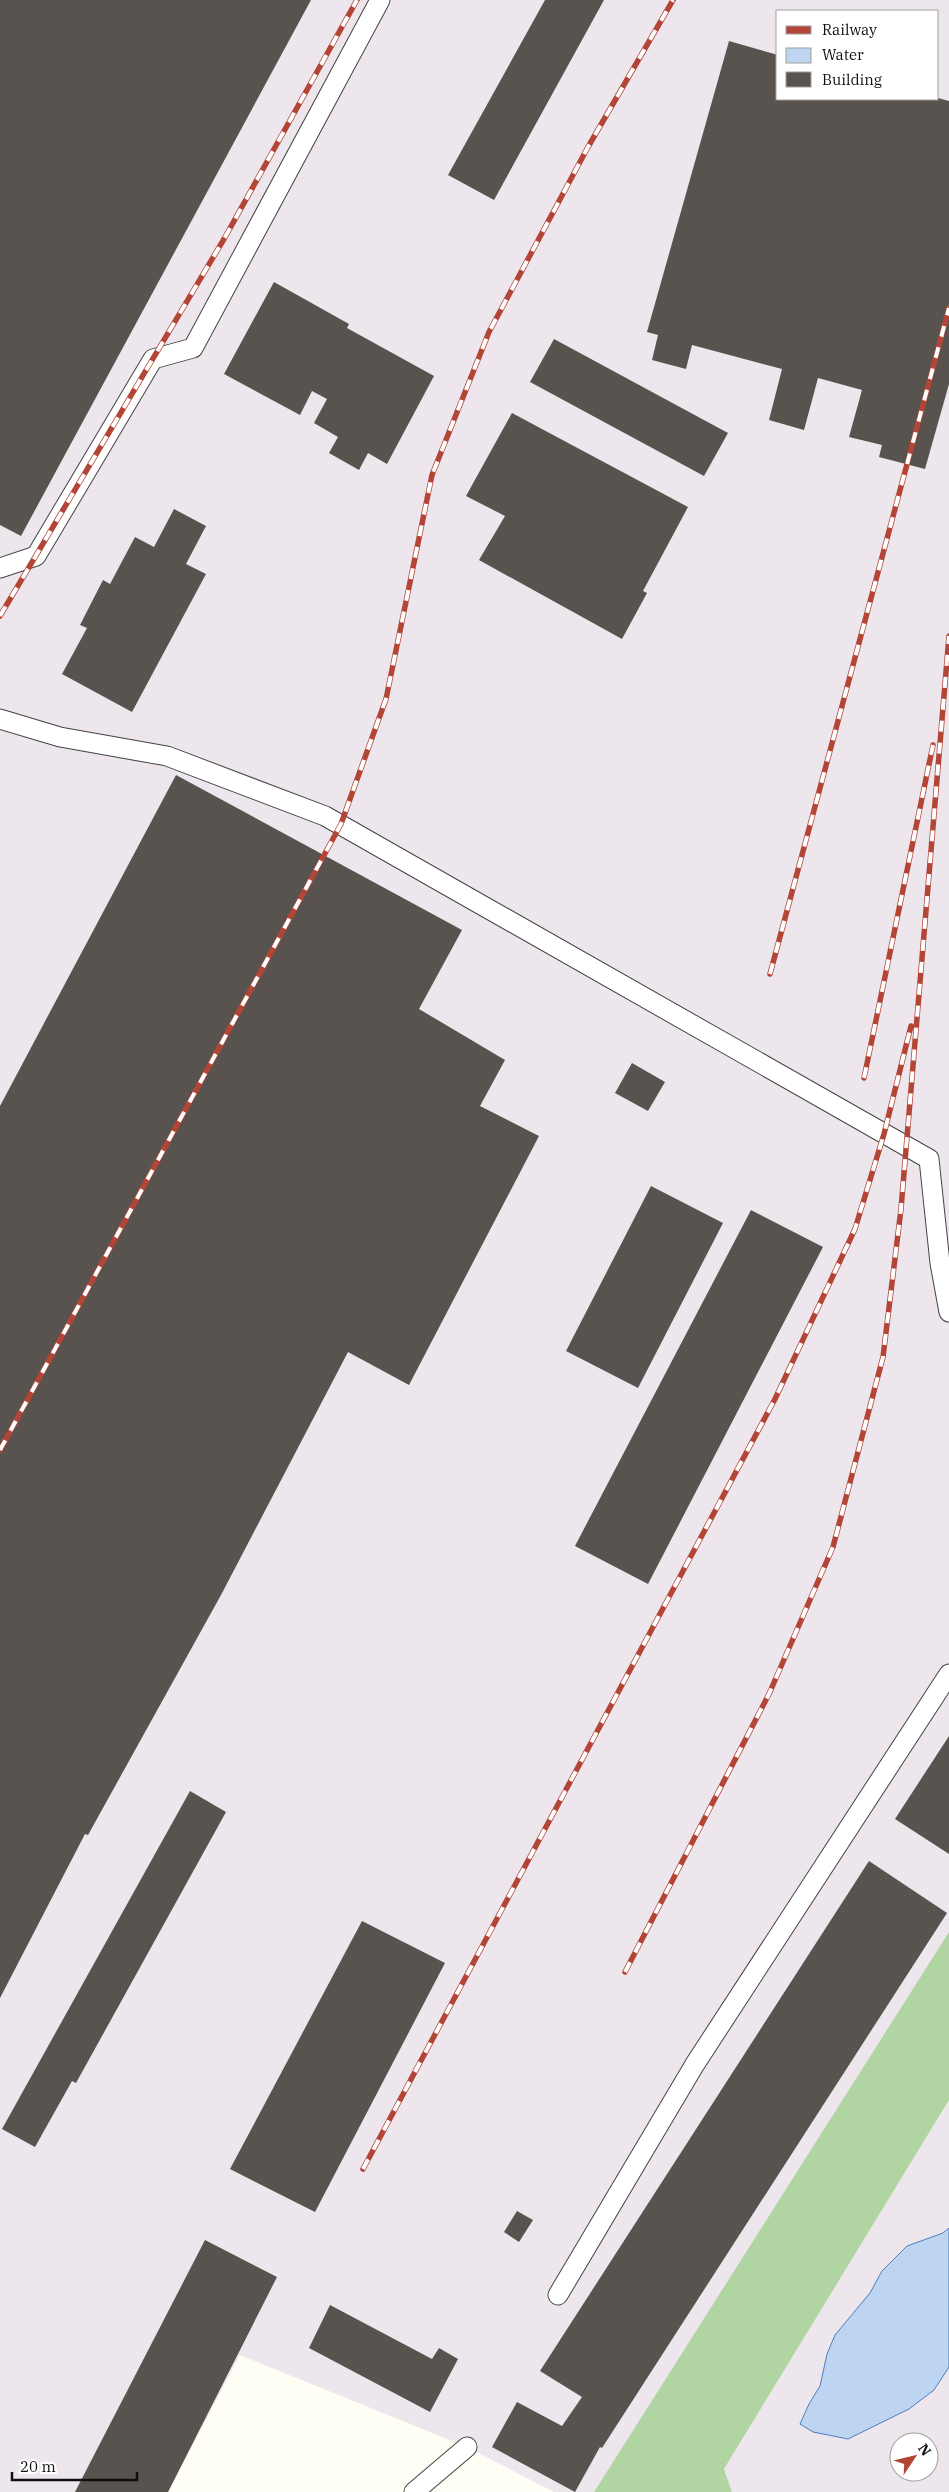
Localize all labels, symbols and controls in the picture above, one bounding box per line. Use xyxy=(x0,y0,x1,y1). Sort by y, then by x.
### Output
legend xyxy=(776,10,939,100)
text: Railway xyxy=(822,20,877,39)
text: Water xyxy=(822,45,864,64)
text: Building xyxy=(822,70,882,89)
north arrow xyxy=(889,2432,939,2482)
text: N xyxy=(914,2440,935,2459)
scale bar xyxy=(12,2450,138,2482)
text: 20 m xyxy=(20,2457,56,2476)

